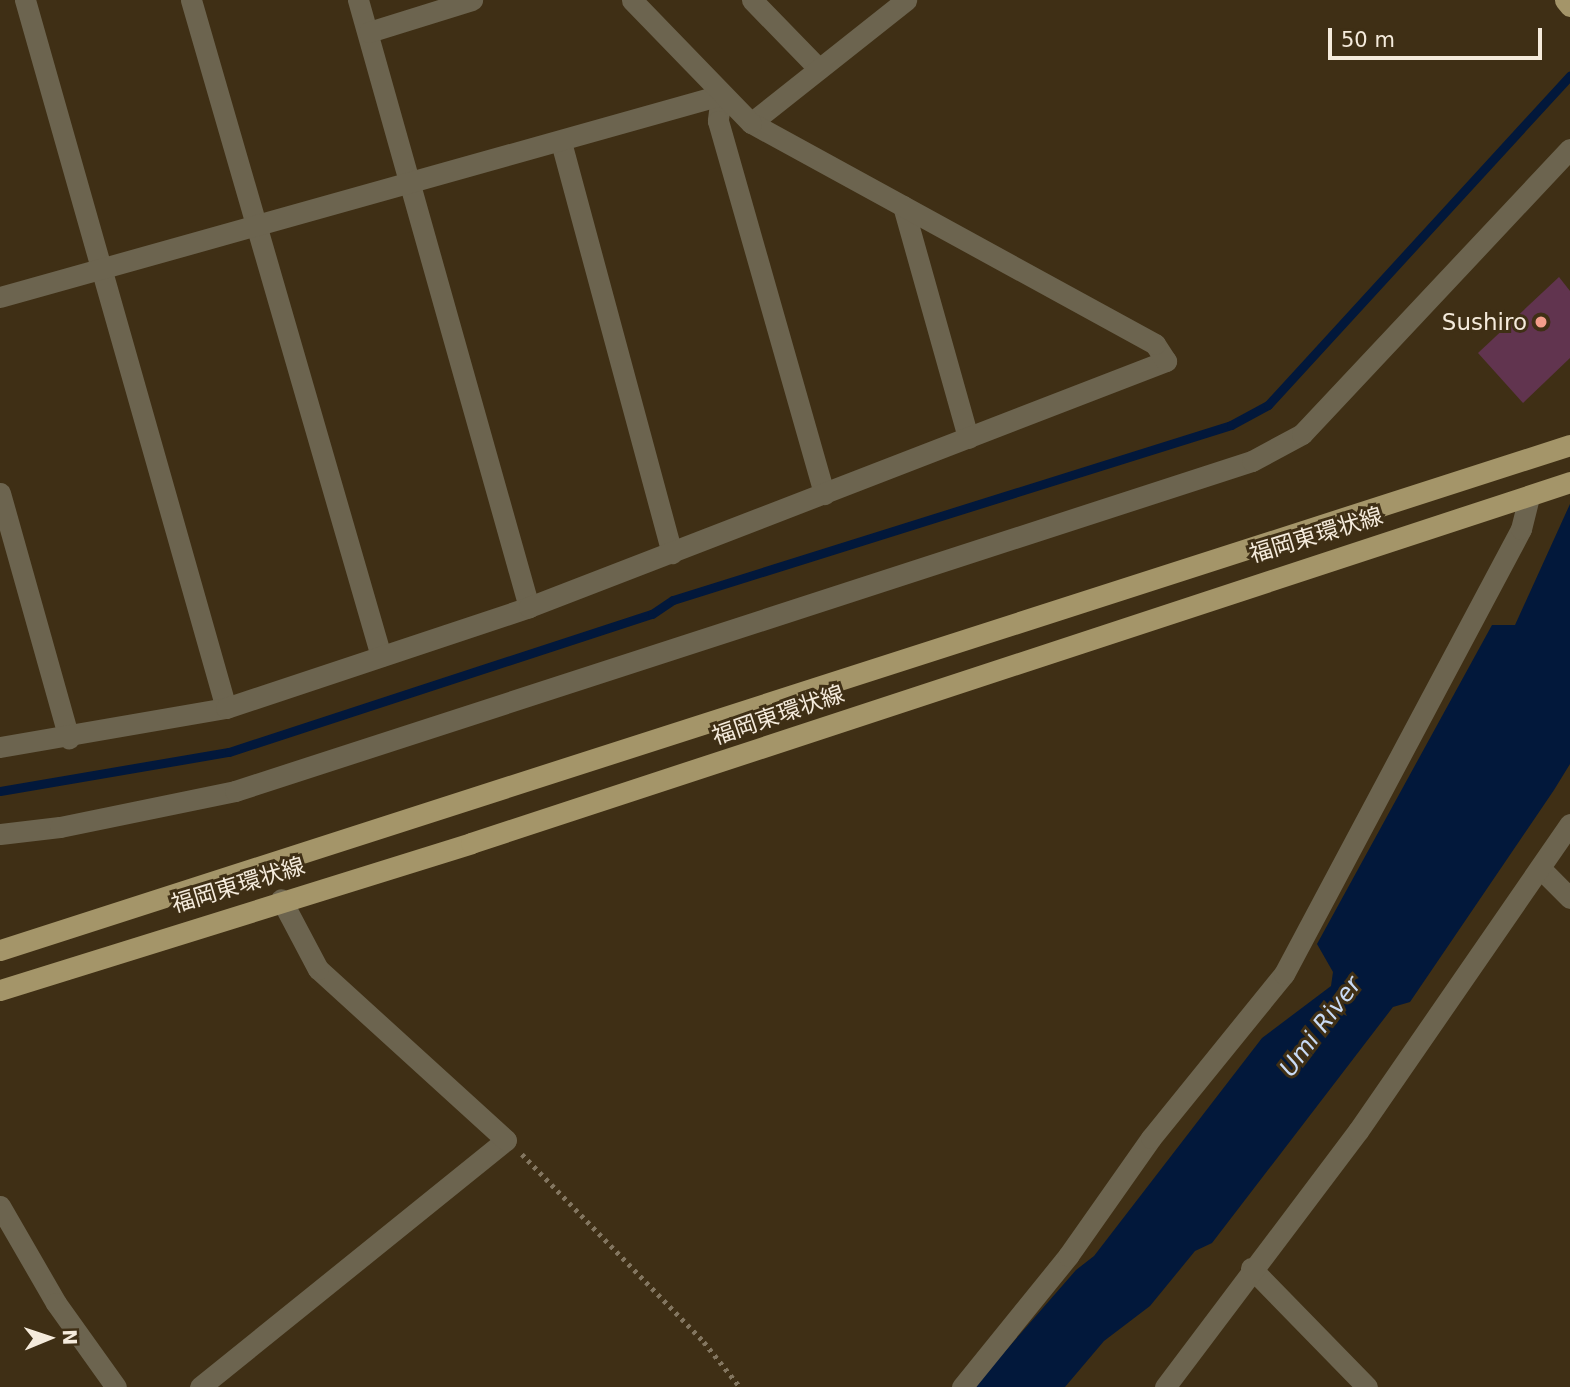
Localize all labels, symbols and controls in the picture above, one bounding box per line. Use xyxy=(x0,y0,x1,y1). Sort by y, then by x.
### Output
scale bar xyxy=(1332,14,1546,58)
text: 50 m xyxy=(1341,28,1395,52)
place label: Sushiro xyxy=(1442,308,1527,336)
marker: Sushiro xyxy=(1533,314,1549,330)
street label: 福岡東環状線 xyxy=(1246,502,1386,568)
street label: 福岡東環状線 xyxy=(708,679,848,751)
street label: 福岡東環状線 xyxy=(168,852,308,918)
water label: Umi River xyxy=(1274,971,1368,1083)
north arrow xyxy=(14,1303,84,1373)
text: N xyxy=(59,1329,81,1346)

